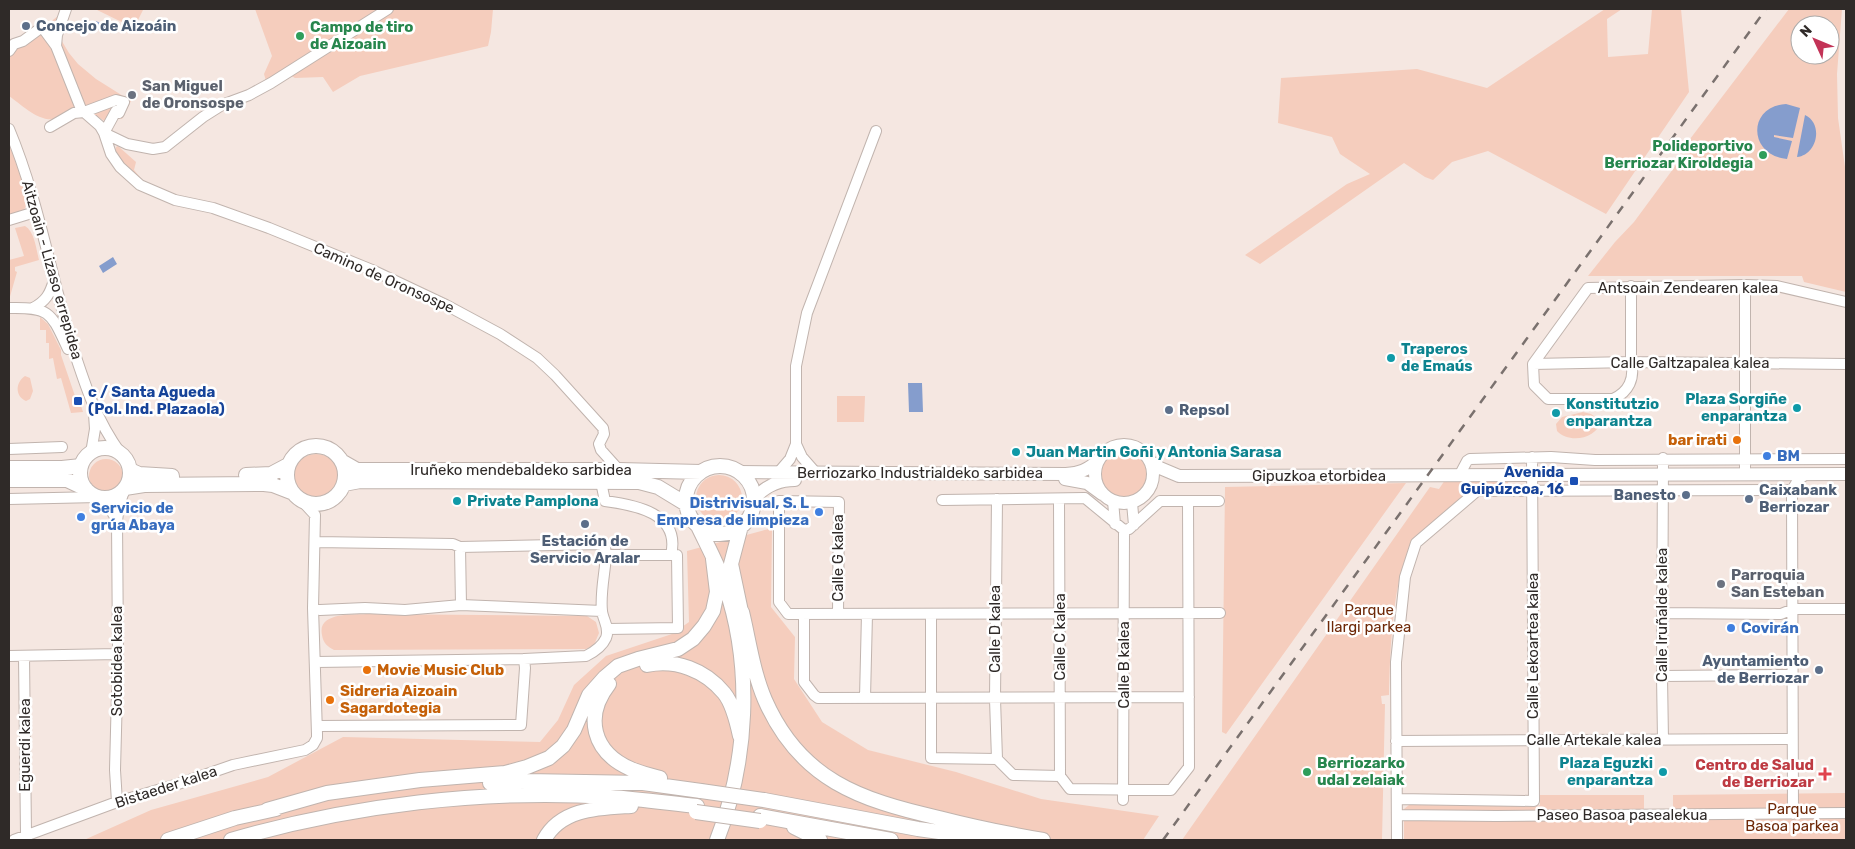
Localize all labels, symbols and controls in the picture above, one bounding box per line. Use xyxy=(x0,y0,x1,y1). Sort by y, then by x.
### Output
north arrow xyxy=(1790,15,1840,65)
place label: Concejo de Aizoáin xyxy=(36,17,176,35)
place label: Campo de tiro de Aizoain xyxy=(310,18,413,53)
marker: Concejo de Aizoáin xyxy=(20,20,32,32)
text: N xyxy=(1796,22,1816,41)
marker: Campo de tiro de Aizoain xyxy=(294,30,306,42)
place label: San Miguel de Oronsospe xyxy=(142,77,244,112)
marker: San Miguel de Oronsospe xyxy=(126,89,138,101)
place label: Polideportivo Berriozar Kiroldegia xyxy=(1604,137,1753,172)
marker: Polideportivo Berriozar Kiroldegia xyxy=(1757,149,1769,161)
street label: Aitzoain - Lizaso errepidea xyxy=(18,178,86,362)
street label: Camino de Oronsospe xyxy=(311,239,457,317)
street label: Antsoain Zendearen kalea xyxy=(1598,279,1778,297)
place label: Traperos de Emaús xyxy=(1401,340,1473,375)
marker: Traperos de Emaús xyxy=(1385,352,1397,364)
street label: Calle Galtzapalea kalea xyxy=(1611,354,1769,372)
place label: c / Santa Agueda (Pol. Ind. Plazaola) xyxy=(88,383,225,418)
place label: Plaza Sorgiñe enparantza xyxy=(1685,390,1787,425)
marker: c / Santa Agueda (Pol. Ind. Plazaola) xyxy=(72,395,84,407)
place label: Konstitutzio enparantza xyxy=(1566,395,1659,430)
place label: Repsol xyxy=(1179,401,1229,419)
marker: Plaza Sorgiñe enparantza xyxy=(1791,402,1803,414)
marker: Repsol xyxy=(1163,404,1175,416)
marker: Konstitutzio enparantza xyxy=(1550,407,1562,419)
place label: bar irati xyxy=(1668,431,1727,449)
marker: bar irati xyxy=(1731,434,1743,446)
place label: Juan Martin Goñi y Antonia Sarasa xyxy=(1026,443,1282,461)
marker: Juan Martin Goñi y Antonia Sarasa xyxy=(1010,446,1022,458)
place label: BM xyxy=(1777,447,1800,465)
marker: BM xyxy=(1761,450,1773,462)
street label: Iruñeko mendebaldeko sarbidea xyxy=(410,461,632,479)
place label: Avenida Guipúzcoa, 16 xyxy=(1461,463,1564,498)
street label: Berriozarko Industrialdeko sarbidea xyxy=(797,464,1043,482)
street label: Gipuzkoa etorbidea xyxy=(1252,467,1386,485)
marker: Avenida Guipúzcoa, 16 xyxy=(1568,475,1580,487)
place label: Caixabank Berriozar xyxy=(1759,481,1837,516)
place label: Banesto xyxy=(1614,486,1676,504)
marker: Banesto xyxy=(1680,489,1692,501)
place label: Private Pamplona xyxy=(467,492,599,510)
marker: Caixabank Berriozar xyxy=(1743,493,1755,505)
place label: Distrivisual, S. L Empresa de limpieza xyxy=(657,494,809,529)
marker: Private Pamplona xyxy=(451,495,463,507)
place label: Servicio de grúa Abaya xyxy=(91,499,175,534)
marker: Distrivisual, S. L Empresa de limpieza xyxy=(813,506,825,518)
marker: Servicio de grúa Abaya xyxy=(75,511,87,523)
street label: Calle G kalea xyxy=(829,514,847,602)
marker: Estación de Servicio Aralar xyxy=(579,518,591,530)
place label: Estación de Servicio Aralar xyxy=(530,532,640,567)
street label: Calle Iruñalde kalea xyxy=(1653,548,1671,682)
place label: Parroquia San Esteban xyxy=(1731,566,1824,601)
street label: Calle Lekoartea kalea xyxy=(1524,573,1542,719)
marker: Parroquia San Esteban xyxy=(1715,578,1727,590)
street label: Calle D kalea xyxy=(986,585,1004,673)
street label: Calle C kalea xyxy=(1051,593,1069,681)
park label: Parque Ilargi parkea xyxy=(1327,601,1411,636)
street label: Sotobidea kalea xyxy=(108,606,126,716)
place label: Covirán xyxy=(1741,619,1799,637)
street label: Calle B kalea xyxy=(1115,621,1133,709)
marker: Covirán xyxy=(1725,622,1737,634)
place label: Ayuntamiento de Berriozar xyxy=(1702,652,1809,687)
place label: Movie Music Club xyxy=(377,661,504,679)
marker: Movie Music Club xyxy=(361,664,373,676)
marker: Ayuntamiento de Berriozar xyxy=(1813,664,1825,676)
place label: Sidreria Aizoain Sagardotegia xyxy=(340,682,457,717)
marker: Sidreria Aizoain Sagardotegia xyxy=(324,694,336,706)
street label: Eguerdi kalea xyxy=(16,698,34,792)
street label: Calle Artekale kalea xyxy=(1526,731,1662,749)
place label: Berriozarko udal zelaiak xyxy=(1317,754,1405,789)
place label: Plaza Eguzki enparantza xyxy=(1559,754,1653,789)
place label: Centro de Salud de Berriozar xyxy=(1695,756,1814,791)
street label: Bistaeder kalea xyxy=(113,762,219,812)
marker: Berriozarko udal zelaiak xyxy=(1301,766,1313,778)
marker: Plaza Eguzki enparantza xyxy=(1657,766,1669,778)
marker: Centro de Salud de Berriozar xyxy=(1818,767,1832,781)
park label: Parque Basoa parkea xyxy=(1745,800,1839,835)
street label: Paseo Basoa pasealekua xyxy=(1536,806,1708,824)

